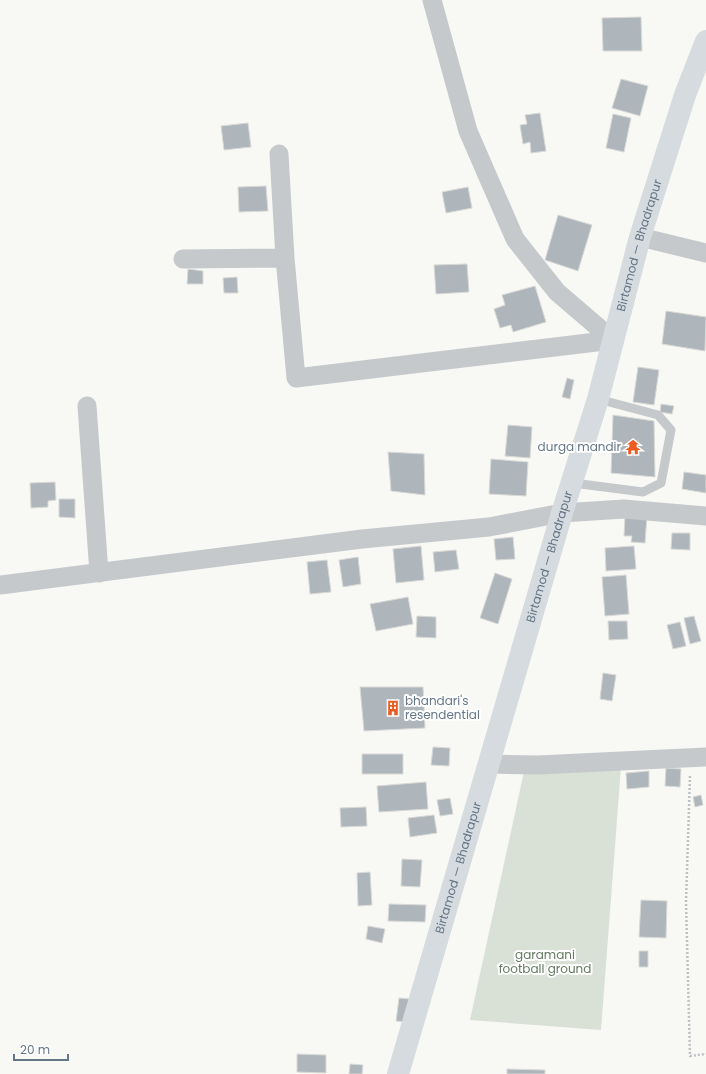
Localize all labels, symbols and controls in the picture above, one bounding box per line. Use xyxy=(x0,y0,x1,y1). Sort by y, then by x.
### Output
street label: Birtamod — Bhadrapur xyxy=(612,177,666,313)
place label: durga mandir xyxy=(538,438,622,455)
temple icon: durga mandir xyxy=(624,438,642,456)
street label: Birtamod — Bhadrapur xyxy=(521,488,577,625)
place label: bhandari's resendential xyxy=(405,692,480,723)
building icon: bhandari's resendential xyxy=(384,699,402,717)
street label: Birtamod — Bhadrapur xyxy=(431,799,485,936)
park label: garamani football ground xyxy=(499,946,591,977)
scale bar xyxy=(14,1036,68,1062)
text: 20 m xyxy=(20,1041,50,1058)

